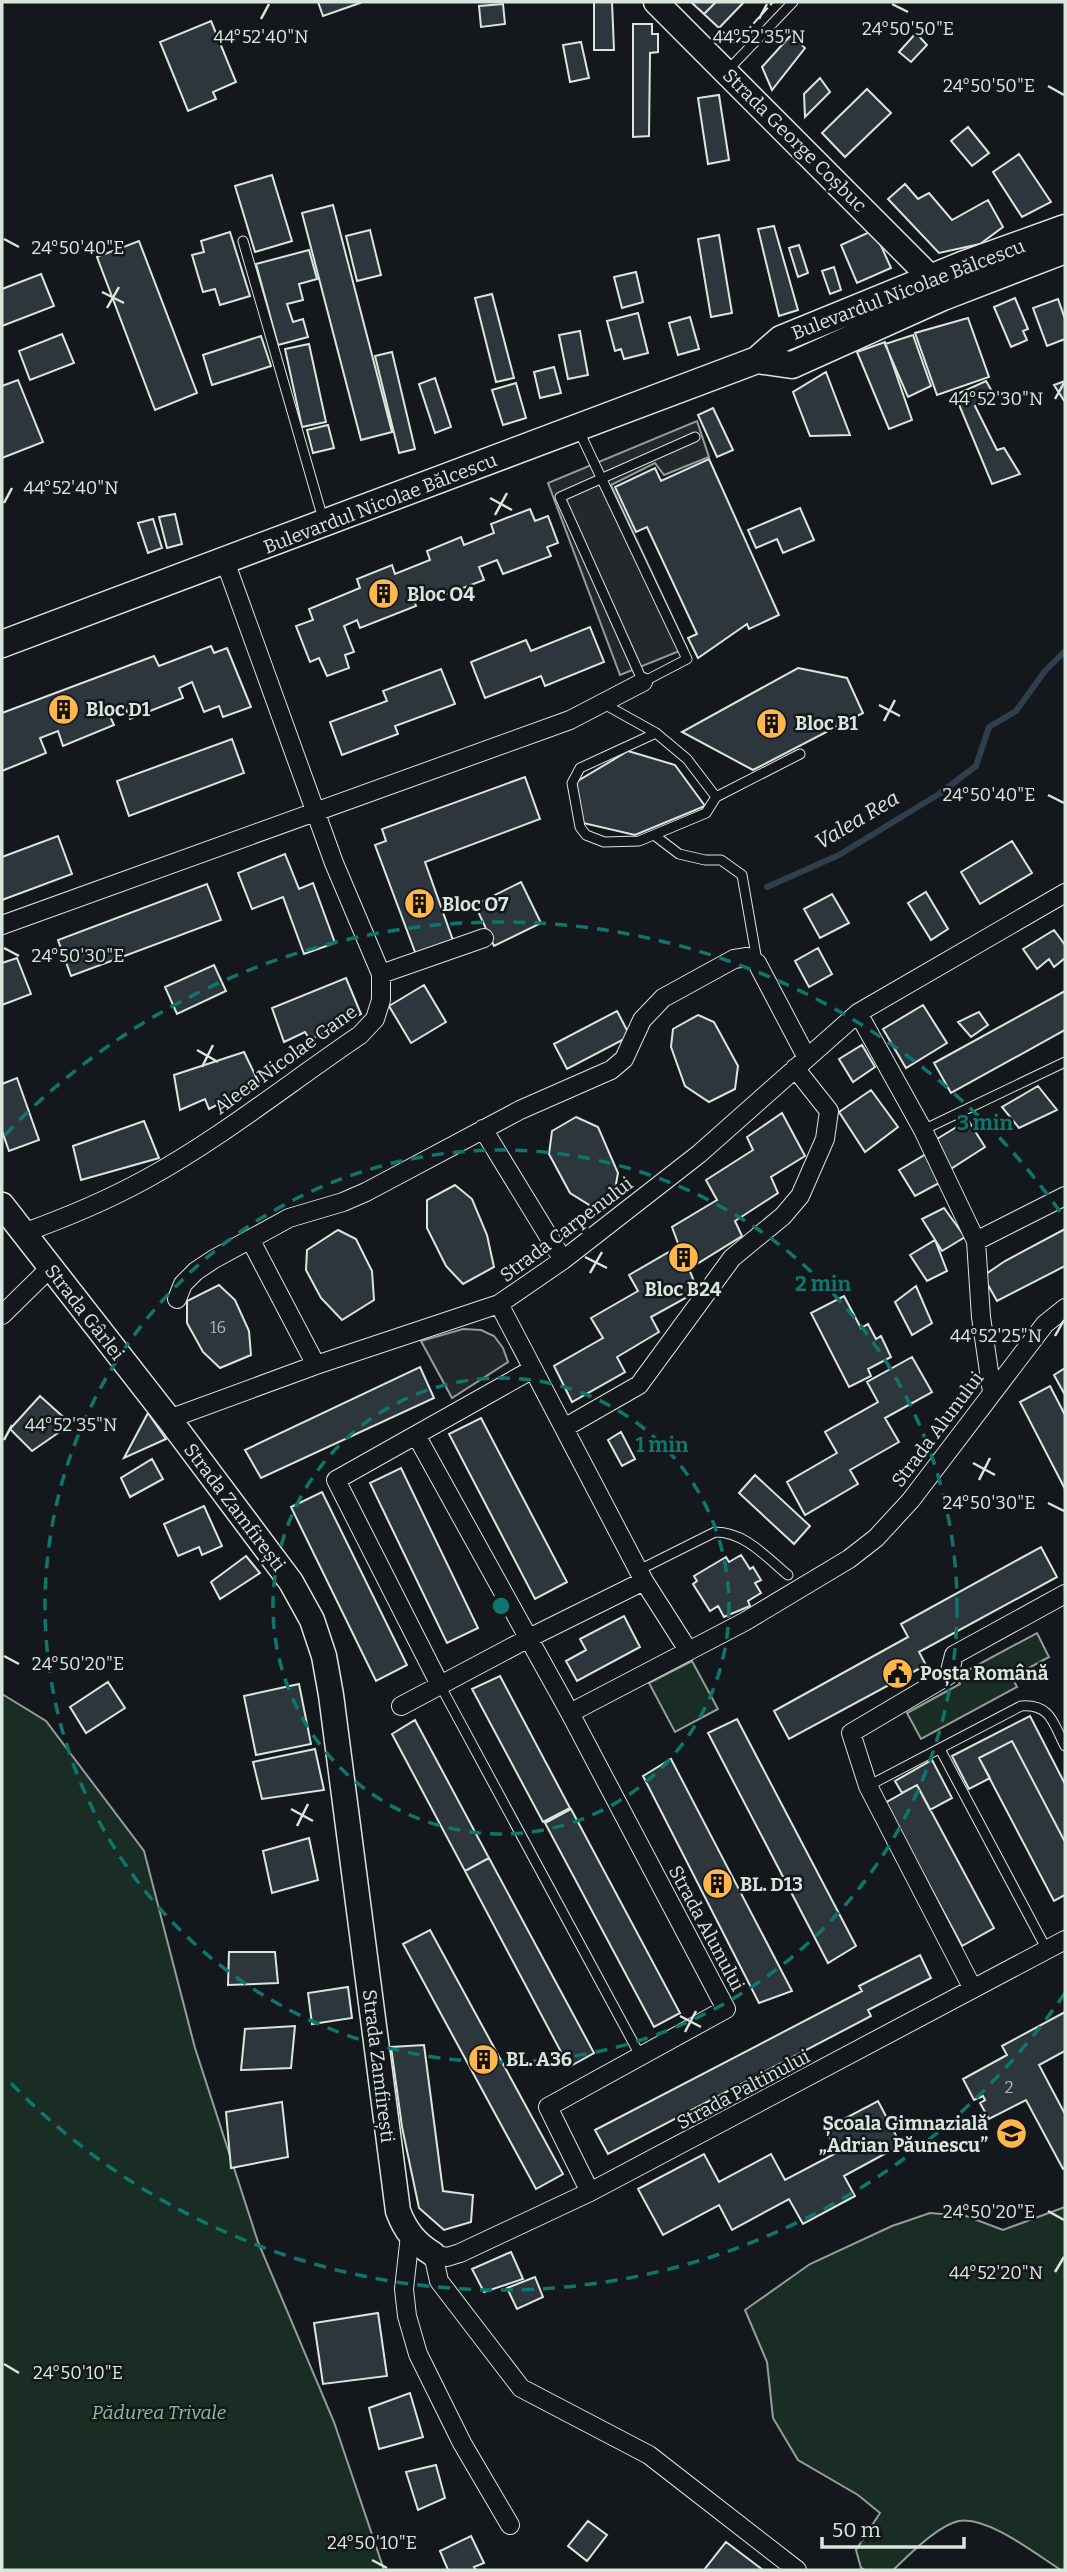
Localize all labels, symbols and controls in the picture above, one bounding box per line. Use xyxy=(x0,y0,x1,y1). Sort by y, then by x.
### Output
text: 24°50'50"E xyxy=(862,18,954,40)
text: 44°52'40"N xyxy=(214,26,308,48)
text: 44°52'35"N xyxy=(713,26,805,48)
street label: Strada George Coșbuc xyxy=(718,64,871,217)
text: 24°50'50"E xyxy=(943,75,1035,97)
street label: Bulevardul Nicolae Bălcescu xyxy=(788,234,1028,345)
text: 24°50'40"E xyxy=(31,237,125,259)
text: 44°52'30"N xyxy=(949,388,1043,410)
street label: Bulevardul Nicolae Bălcescu xyxy=(260,448,500,559)
text: 44°52'40"N xyxy=(24,477,118,499)
building icon: Bloc O4 xyxy=(367,577,401,611)
place label: Bloc O4 xyxy=(407,583,475,606)
building icon: Bloc D1 xyxy=(46,692,80,726)
place label: Bloc D1 xyxy=(86,698,151,721)
building icon: Bloc B1 xyxy=(755,706,789,740)
place label: Bloc B1 xyxy=(795,712,859,735)
text: 24°50'40"E xyxy=(942,784,1036,806)
water label: Valea Rea xyxy=(810,785,904,855)
building icon: Bloc O7 xyxy=(402,887,436,921)
place label: Bloc O7 xyxy=(442,893,508,916)
text: 24°50'30"E xyxy=(32,945,124,967)
street label: Aleea Nicolae Gane xyxy=(209,1000,361,1119)
text: 3 min xyxy=(957,1110,1014,1136)
street label: Strada Carpenului xyxy=(495,1172,637,1287)
building icon: Bloc B24 xyxy=(666,1241,700,1275)
street label: Strada Gârlei xyxy=(40,1260,129,1365)
text: 2 min xyxy=(795,1271,851,1297)
place label: Bloc B24 xyxy=(645,1278,722,1301)
house number: 16 xyxy=(210,1318,226,1337)
text: 44°52'25"N xyxy=(950,1325,1042,1347)
street label: Strada Alunului xyxy=(887,1367,988,1492)
text: 44°52'35"N xyxy=(25,1414,117,1436)
text: 1 min xyxy=(635,1432,689,1458)
street label: Strada Zamfirești xyxy=(179,1439,290,1576)
text: 24°50'30"E xyxy=(943,1492,1035,1514)
centre of rings xyxy=(489,1594,513,1618)
text: 24°50'20"E xyxy=(32,1653,124,1675)
public building icon: Poșta Română xyxy=(880,1656,914,1690)
place label: Poșta Română xyxy=(920,1662,1049,1687)
street label: Strada Alunului xyxy=(664,1862,749,1995)
building icon: BL. D13 xyxy=(700,1867,734,1901)
place label: BL. D13 xyxy=(740,1873,803,1896)
street label: Strada Zamfirești xyxy=(358,1988,399,2144)
building icon: BL. A36 xyxy=(466,2042,500,2076)
street label: Strada Paltinului xyxy=(673,2045,814,2134)
place label: BL. A36 xyxy=(506,2048,572,2071)
house number: 2 xyxy=(1005,2078,1013,2097)
place label: Școala Gimnazială „Adrian Păunescu” xyxy=(819,2112,988,2157)
school or university icon: Școala Gimnazială „Adrian Păunescu” xyxy=(994,2117,1028,2151)
text: 24°50'20"E xyxy=(943,2201,1035,2223)
text: 44°52'20"N xyxy=(949,2262,1043,2284)
text: 24°50'10"E xyxy=(33,2362,123,2384)
park label: Pădurea Trivale xyxy=(92,2401,227,2424)
scale bar xyxy=(822,2506,964,2550)
text: 50 m xyxy=(832,2517,881,2543)
text: 24°50'10"E xyxy=(327,2532,417,2554)

